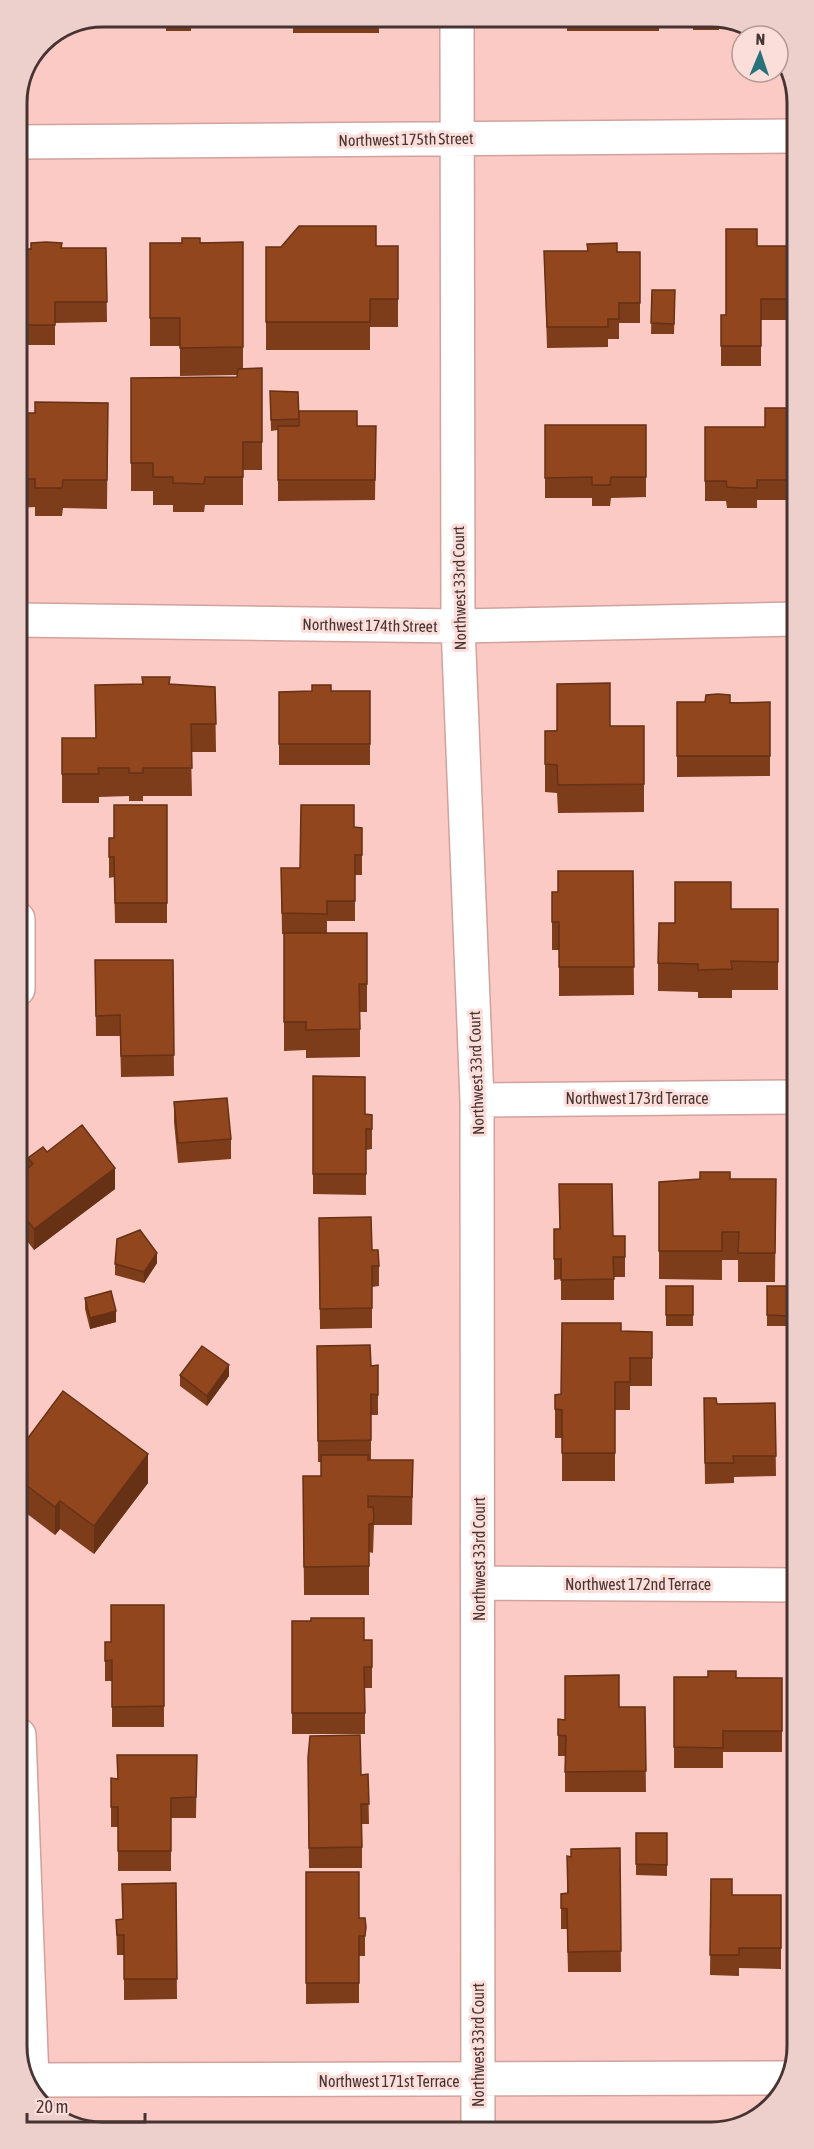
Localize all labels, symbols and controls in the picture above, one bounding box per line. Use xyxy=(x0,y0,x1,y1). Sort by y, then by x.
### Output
north arrow xyxy=(730,24,790,84)
text: N xyxy=(755,30,766,48)
street label: Northwest 175th Street xyxy=(338,129,474,149)
street label: Northwest 33rd Court xyxy=(449,525,469,650)
street label: Northwest 174th Street xyxy=(302,615,438,635)
street label: Northwest 33rd Court xyxy=(465,1010,487,1135)
street label: Northwest 173rd Terrace xyxy=(565,1089,709,1107)
street label: Northwest 33rd Court xyxy=(470,1497,488,1621)
street label: Northwest 172nd Terrace xyxy=(565,1575,711,1593)
street label: Northwest 33rd Court xyxy=(469,1983,487,2107)
street label: Northwest 171st Terrace xyxy=(318,2072,460,2090)
scale bar xyxy=(27,2086,146,2124)
text: 20 m xyxy=(36,2096,68,2117)

